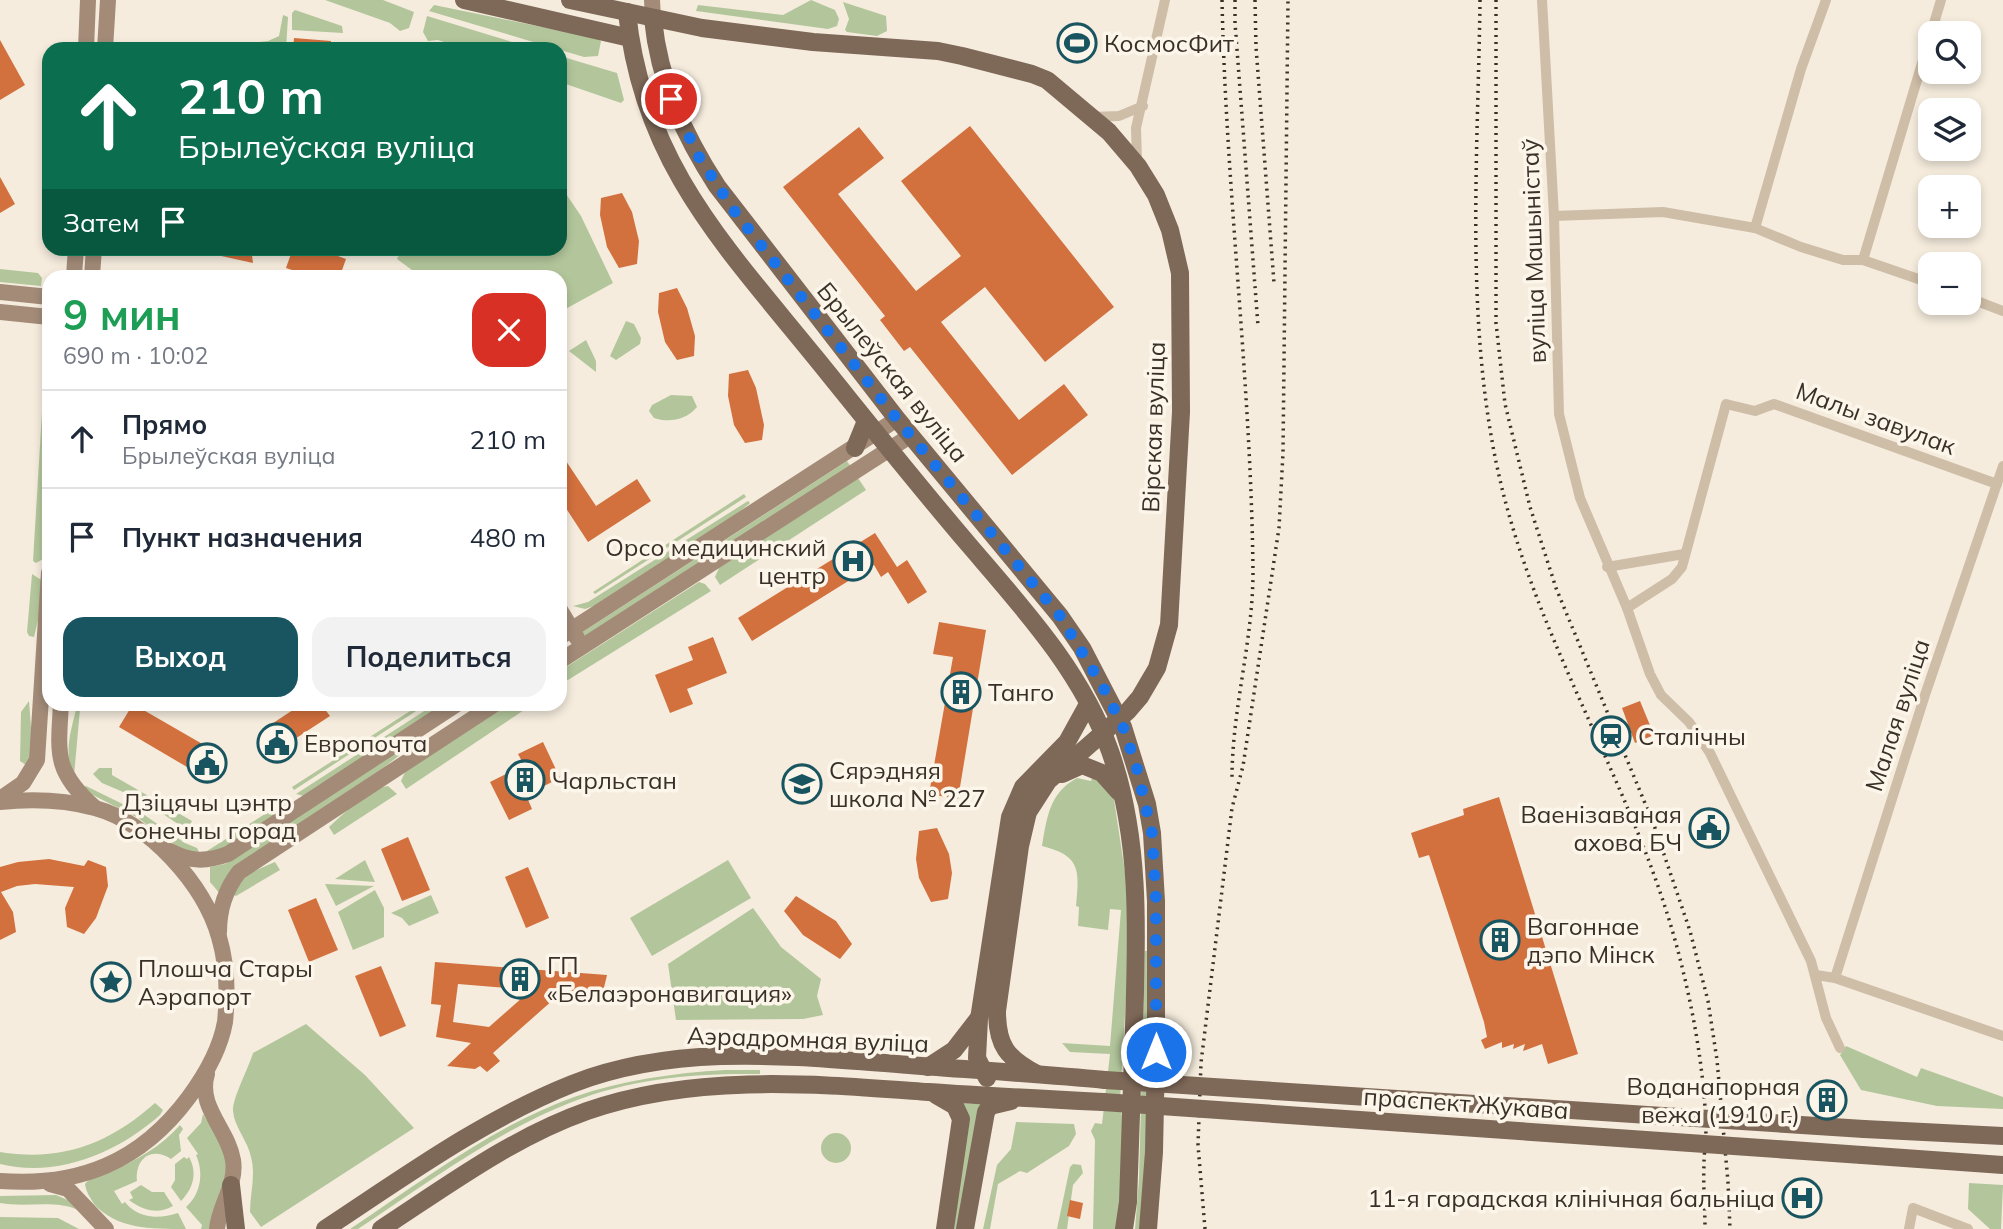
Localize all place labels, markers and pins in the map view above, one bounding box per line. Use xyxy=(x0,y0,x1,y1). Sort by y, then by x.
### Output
sports icon: КосмосФит xyxy=(1056,22,1098,64)
place label: КосмосФит xyxy=(1104,28,1234,58)
pin xyxy=(641,69,701,129)
place label: Орсо медицинский центр xyxy=(605,532,826,590)
hospital icon: Орсо медицинский центр xyxy=(832,540,874,582)
building icon: Танго xyxy=(940,671,982,713)
place label: Танго xyxy=(988,677,1054,707)
station icon: Сталічны xyxy=(1590,715,1632,757)
place label: Сталічны xyxy=(1638,721,1746,751)
public building icon: Европочта xyxy=(256,722,298,764)
place label: Европочта xyxy=(304,728,427,758)
public building icon: Дзіцячы цэнтр Сонечны горад xyxy=(186,742,228,784)
place label: Сярэдняя школа № 227 xyxy=(829,755,986,813)
building icon: Чарльстан xyxy=(504,759,546,801)
school or university icon: Сярэдняя школа № 227 xyxy=(781,763,823,805)
place label: Чарльстан xyxy=(552,765,677,795)
place label: Дзіцячы цэнтр Сонечны горад xyxy=(118,787,296,845)
place label: Ваенізаваная ахова БЧ xyxy=(1520,799,1682,857)
public building icon: Ваенізаваная ахова БЧ xyxy=(1688,807,1730,849)
place label: Вагоннае дэпо Мінск xyxy=(1527,911,1655,969)
building icon: Вагоннае дэпо Мінск xyxy=(1479,919,1521,961)
place label: ГП «Белаэронавигация» xyxy=(547,950,792,1008)
place label: Плошча Стары Аэрапорт xyxy=(138,953,313,1011)
building icon: ГП «Белаэронавигация» xyxy=(499,958,541,1000)
place icon: Плошча Стары Аэрапорт xyxy=(90,961,132,1003)
place label: Воданапорная вежа (1910 г.) xyxy=(1626,1071,1800,1129)
building icon: Воданапорная вежа (1910 г.) xyxy=(1806,1079,1848,1121)
hospital icon: 11-я гарадская клінічная бальніца xyxy=(1781,1177,1823,1219)
place label: 11-я гарадская клінічная бальніца xyxy=(1368,1183,1775,1213)

